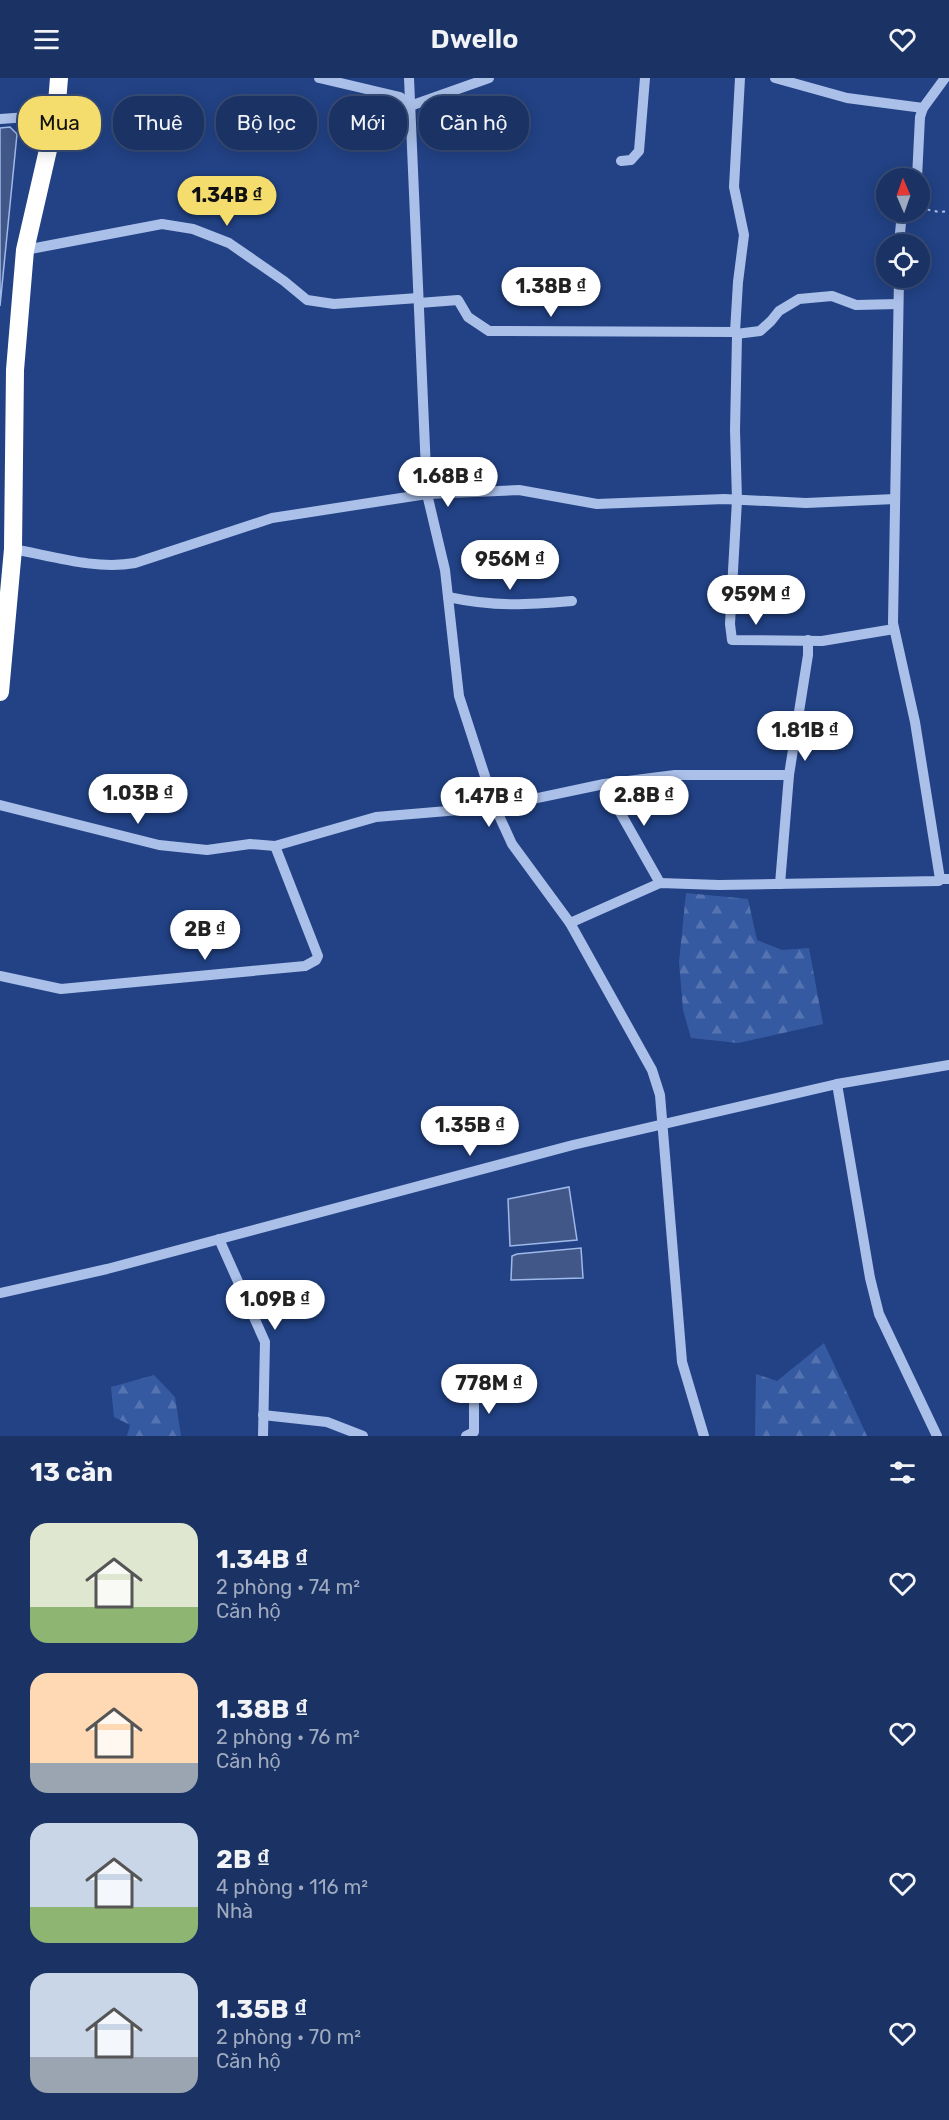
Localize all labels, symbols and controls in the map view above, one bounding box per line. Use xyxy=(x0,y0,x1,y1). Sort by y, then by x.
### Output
icon: menu xyxy=(30,23,63,56)
text: Dwello xyxy=(431,23,519,55)
icon: heart xyxy=(886,23,919,56)
chip: Mua xyxy=(18,96,101,150)
chip: Thuê xyxy=(113,96,204,150)
chip: Bộ lọc xyxy=(216,96,317,150)
chip: Mới xyxy=(329,96,407,150)
chip: Căn hộ xyxy=(419,96,529,150)
north arrow xyxy=(876,168,930,222)
map controls xyxy=(876,168,930,288)
pin: 1.34B ₫ xyxy=(172,176,282,227)
text: 1.34B ₫ xyxy=(191,183,263,207)
button: locate xyxy=(876,234,930,288)
pin: 1.38B ₫ xyxy=(496,267,606,318)
text: 1.38B ₫ xyxy=(516,274,586,298)
pin: 1.68B ₫ xyxy=(393,457,503,508)
text: 1.68B ₫ xyxy=(413,464,483,488)
pin: 956M ₫ xyxy=(461,540,559,591)
text: 956M ₫ xyxy=(475,547,545,571)
pin: 959M ₫ xyxy=(707,575,805,626)
text: 959M ₫ xyxy=(721,582,791,606)
pin: 1.81B ₫ xyxy=(750,711,860,762)
text: 1.81B ₫ xyxy=(771,718,839,742)
pin: 1.03B ₫ xyxy=(83,774,193,825)
pin: 2.8B ₫ xyxy=(595,776,693,827)
pin: 1.47B ₫ xyxy=(434,777,544,828)
text: 1.03B ₫ xyxy=(103,781,173,805)
text: 2.8B ₫ xyxy=(614,783,674,807)
text: 1.47B ₫ xyxy=(455,784,523,808)
pin: 2B ₫ xyxy=(169,910,241,961)
text: 2B ₫ xyxy=(184,917,226,941)
pin: 1.35B ₫ xyxy=(415,1106,525,1157)
text: 1.35B ₫ xyxy=(435,1113,505,1137)
pin: 1.09B ₫ xyxy=(220,1280,330,1331)
text: 1.09B ₫ xyxy=(240,1287,310,1311)
pin: 778M ₫ xyxy=(440,1364,538,1415)
text: 778M ₫ xyxy=(455,1371,523,1395)
icon: filters xyxy=(886,1456,919,1489)
text: 13 căn xyxy=(30,1457,113,1488)
text: 1.34B ₫ xyxy=(216,1544,308,1575)
icon: home xyxy=(78,1547,150,1619)
icon: heart xyxy=(886,1567,919,1600)
text: 2 phòng · 74 m² xyxy=(216,1575,360,1599)
text: Căn hộ xyxy=(216,1599,281,1623)
text: 1.38B ₫ xyxy=(216,1694,308,1725)
icon: home xyxy=(78,1697,150,1769)
icon: heart xyxy=(886,1717,919,1750)
text: 2 phòng · 76 m² xyxy=(216,1725,360,1749)
text: Căn hộ xyxy=(216,1749,281,1773)
text: 2B ₫ xyxy=(216,1844,270,1875)
icon: home xyxy=(78,1847,150,1919)
icon: heart xyxy=(886,1867,919,1900)
text: 4 phòng · 116 m² xyxy=(216,1875,368,1899)
text: Nhà xyxy=(216,1899,253,1923)
text: 1.35B ₫ xyxy=(216,1994,307,2025)
icon: home xyxy=(78,1997,150,2069)
icon: heart xyxy=(886,2017,919,2050)
text: 2 phòng · 70 m² xyxy=(216,2025,361,2049)
text: Căn hộ xyxy=(216,2049,281,2073)

